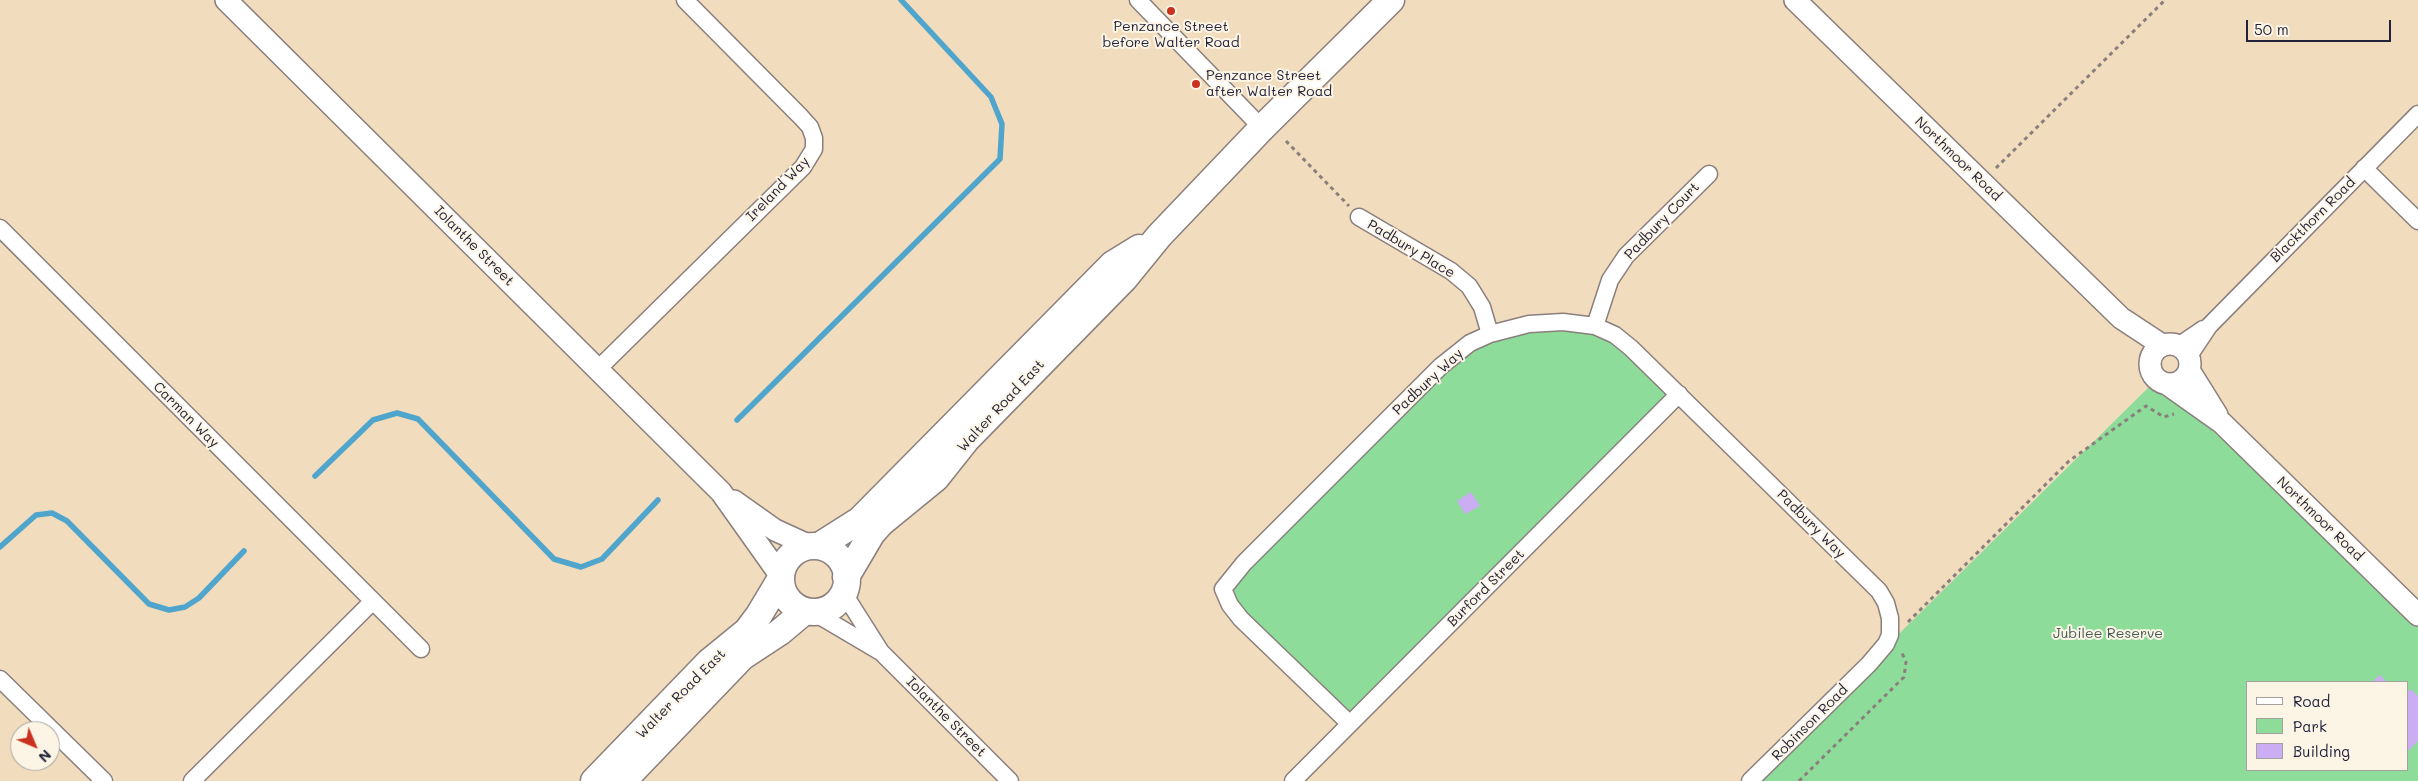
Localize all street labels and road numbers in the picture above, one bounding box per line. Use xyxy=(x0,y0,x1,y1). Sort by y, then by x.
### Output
street label: Northmoor Road xyxy=(1911,113,2005,205)
street label: Ireland Way xyxy=(743,153,813,225)
street label: Blackthorn Road xyxy=(2267,174,2359,266)
street label: Padbury Court xyxy=(1621,179,1703,263)
street label: Iolanthe Street xyxy=(431,203,517,289)
street label: Padbury Place xyxy=(1364,216,1458,282)
street label: Padbury Way xyxy=(1389,345,1467,419)
street label: Walter Road East xyxy=(954,356,1048,456)
street label: Carman Way xyxy=(150,379,222,451)
street label: Northmoor Road xyxy=(2273,473,2367,565)
street label: Padbury Way xyxy=(1773,486,1849,562)
street label: Burford Street xyxy=(1444,546,1528,630)
street label: Walter Road East xyxy=(633,646,729,742)
street label: Iolanthe Street xyxy=(903,674,989,760)
street label: Robinson Road xyxy=(1769,682,1851,764)

